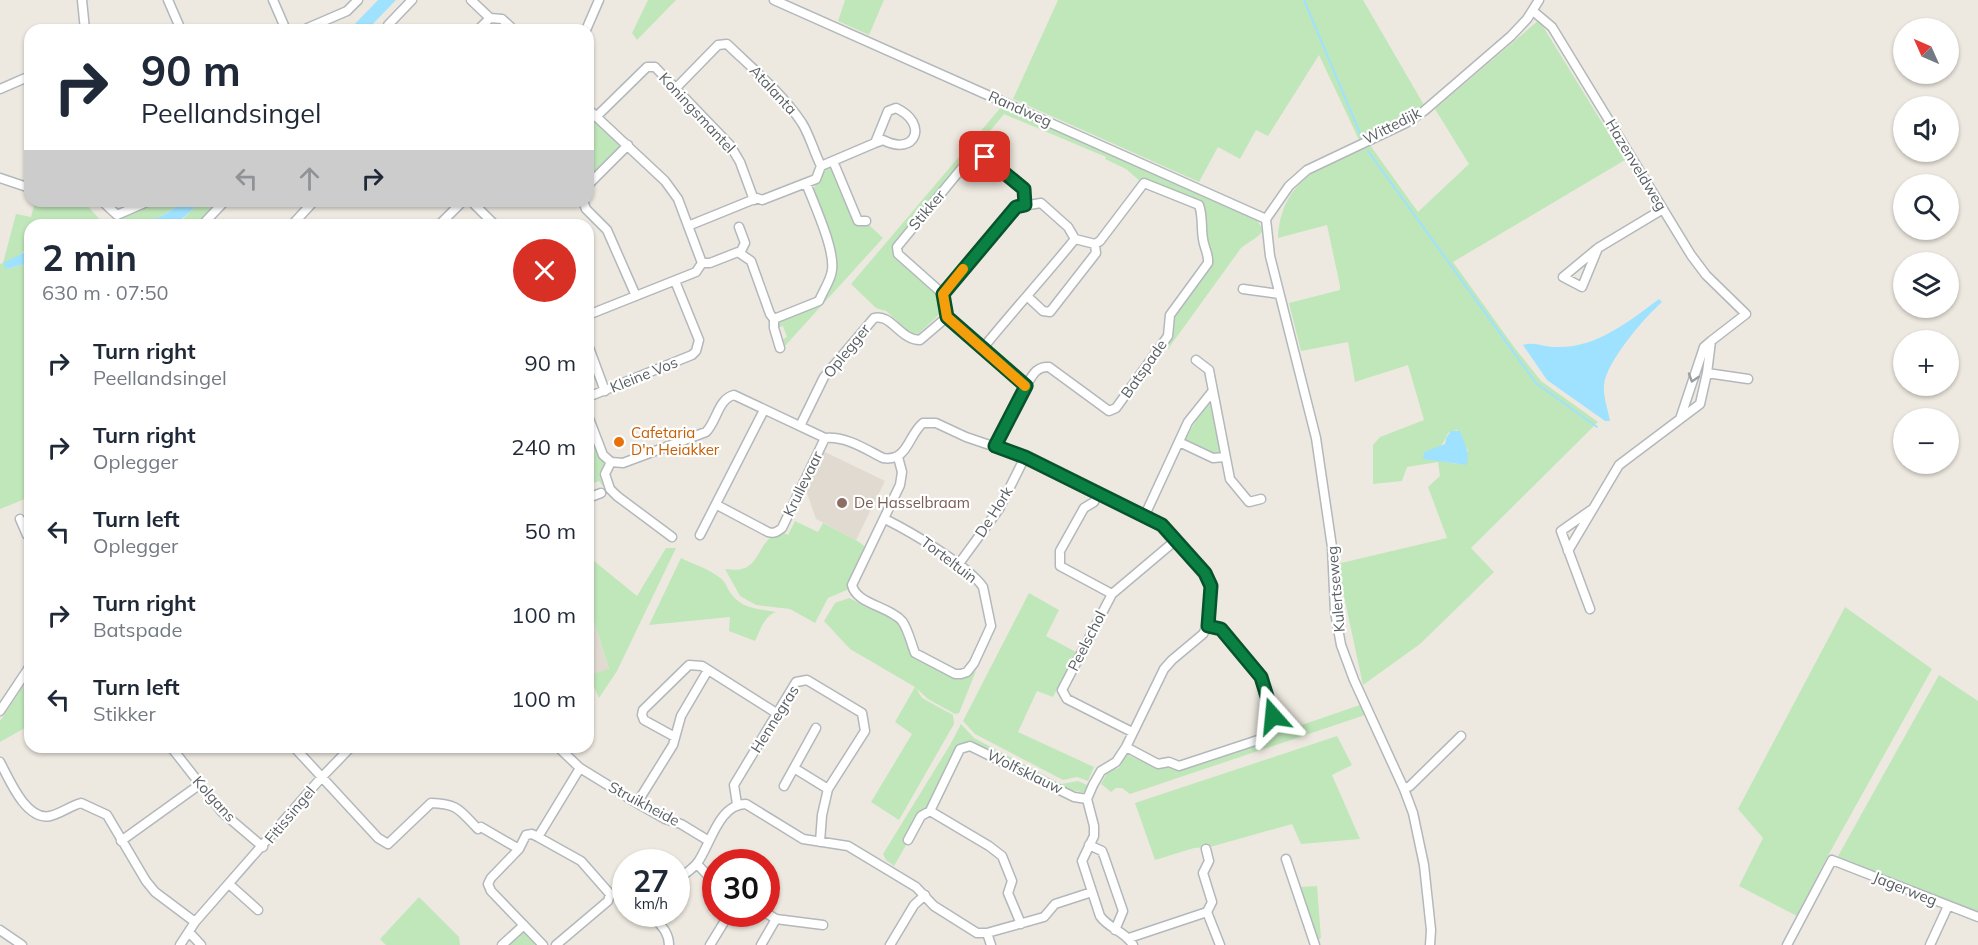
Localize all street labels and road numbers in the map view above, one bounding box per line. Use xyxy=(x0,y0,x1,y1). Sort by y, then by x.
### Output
street label: Atalanta xyxy=(746,61,801,118)
street label: Koningsmantel xyxy=(655,68,740,157)
street label: Randweg xyxy=(986,86,1055,131)
street label: Wittedijk xyxy=(1360,103,1424,148)
street label: Hazenveldweg xyxy=(1602,115,1671,214)
street label: Stikker xyxy=(904,185,949,234)
street label: Oplegger xyxy=(819,319,874,382)
street label: Batspade xyxy=(1117,336,1171,402)
street label: Kleine Vos xyxy=(607,352,680,397)
street label: Krullevaar xyxy=(779,448,827,519)
street label: De Hork xyxy=(971,483,1017,541)
street label: Torteltuin xyxy=(917,532,981,587)
street label: Kulertseweg xyxy=(1322,545,1349,633)
street label: Peelschol xyxy=(1063,607,1110,674)
street label: Hennegras xyxy=(746,681,803,756)
street label: Wolfsklauw xyxy=(984,745,1066,798)
street label: Kolgans xyxy=(189,772,240,826)
street label: Struikheide xyxy=(605,777,683,830)
street label: Fitissingel xyxy=(260,782,319,847)
street label: Jagerweg xyxy=(1870,867,1940,910)

